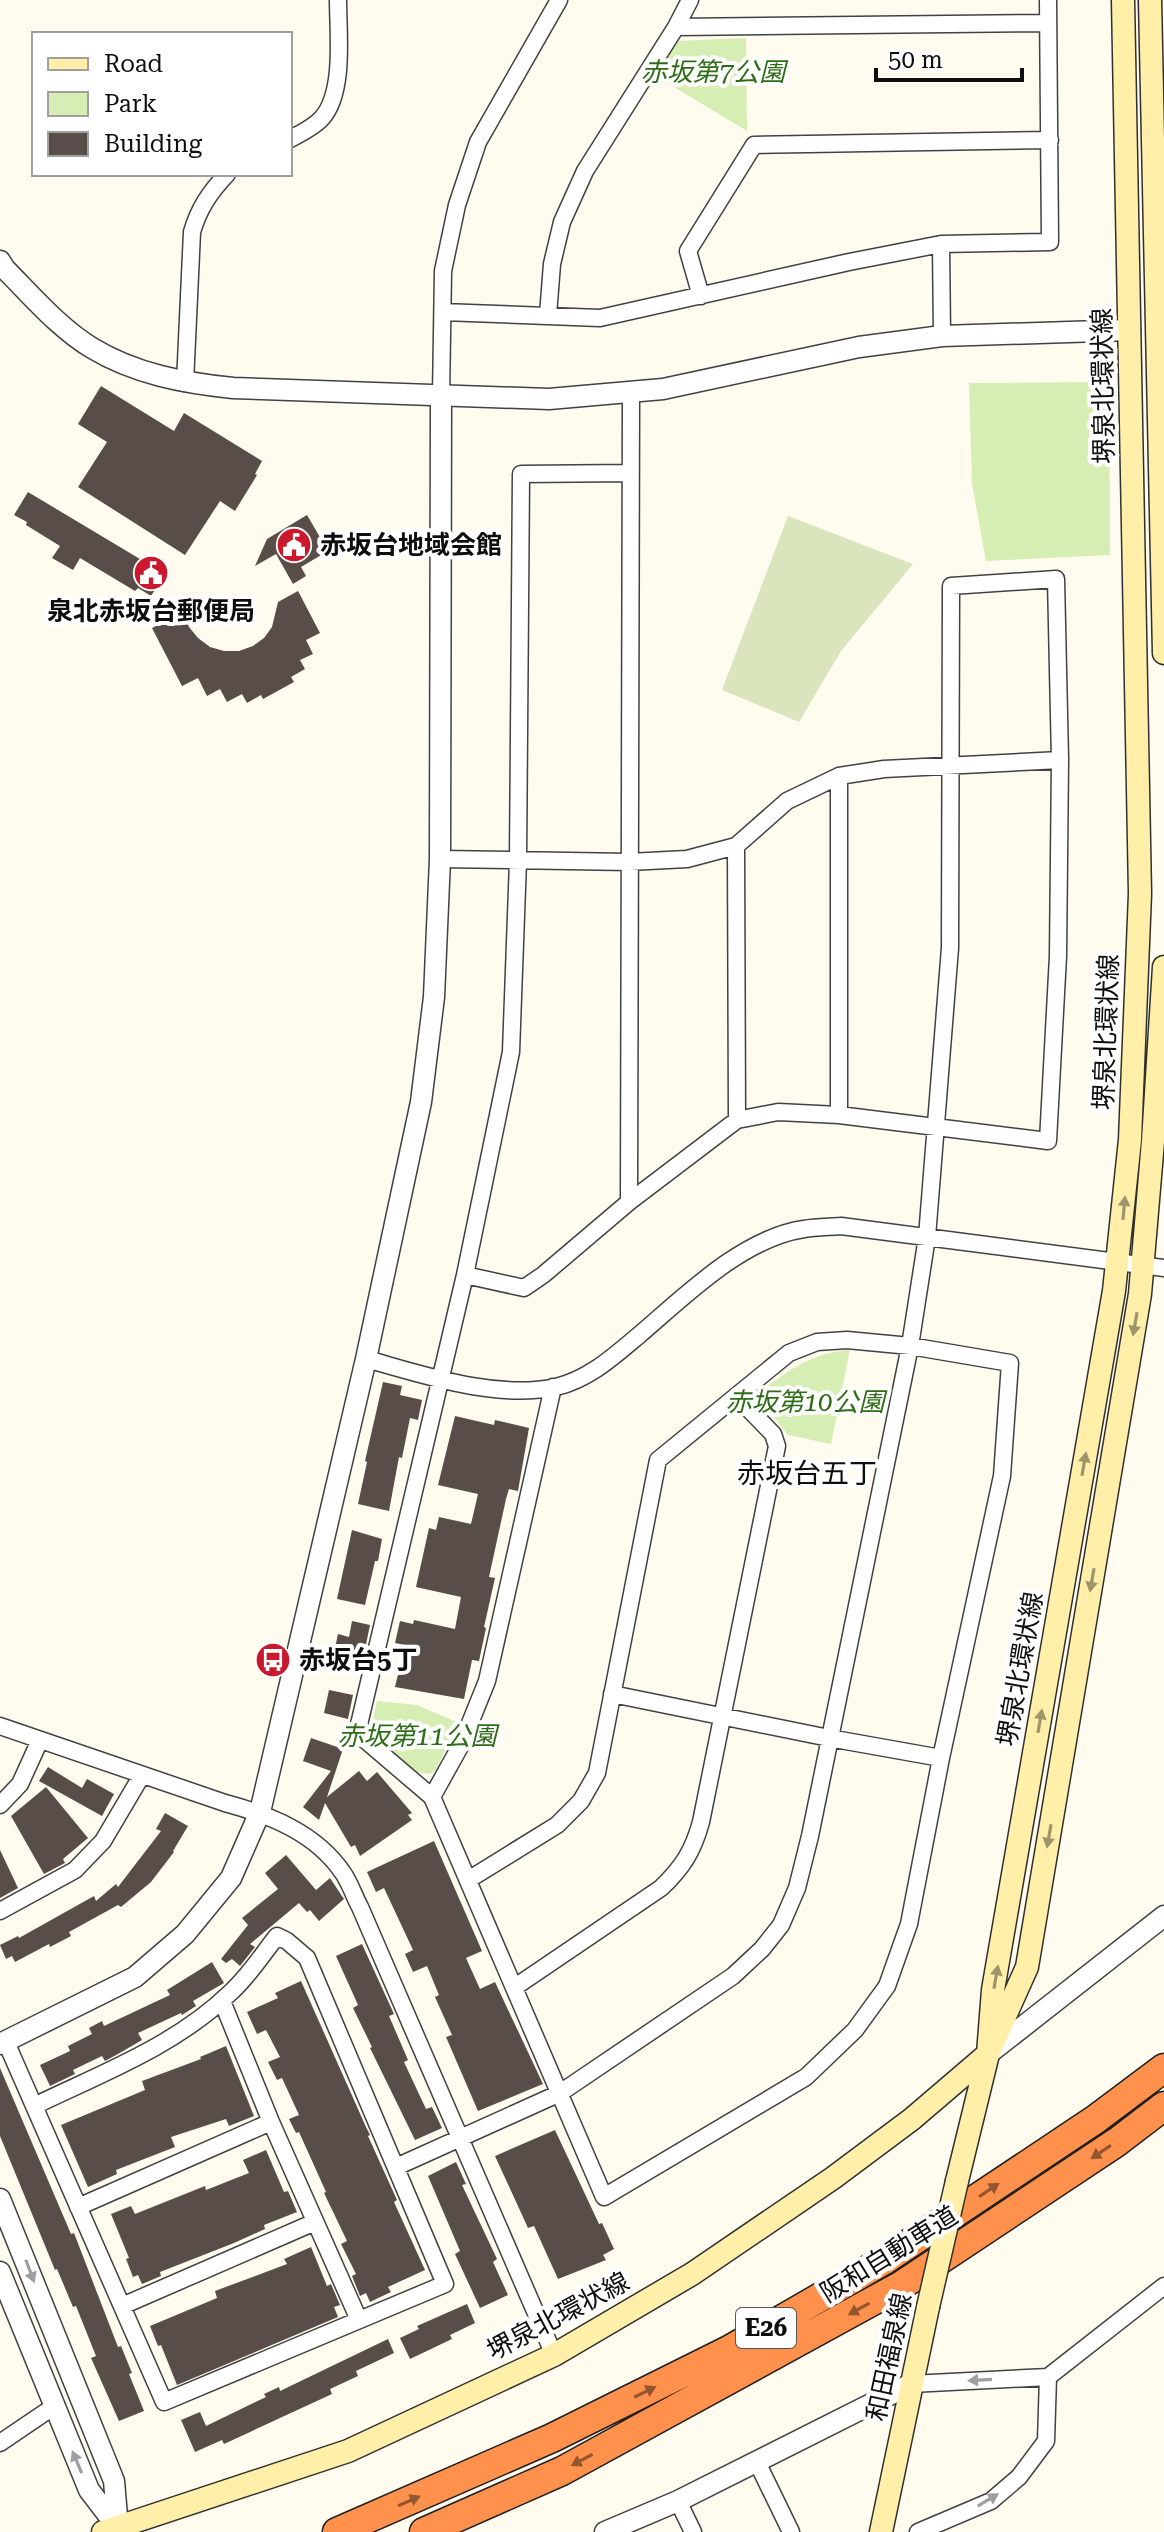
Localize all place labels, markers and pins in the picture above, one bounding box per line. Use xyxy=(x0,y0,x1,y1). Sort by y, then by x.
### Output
public building icon: 赤坂台地域会館 xyxy=(275,526,313,564)
place label: 赤坂台地域会館 xyxy=(320,530,502,560)
public building icon: 泉北赤坂台郵便局 xyxy=(132,554,170,592)
place label: 泉北赤坂台郵便局 xyxy=(47,596,255,626)
bus stop icon: 赤坂台5丁 xyxy=(254,1641,292,1679)
place label: 赤坂台5丁 xyxy=(299,1645,418,1675)

